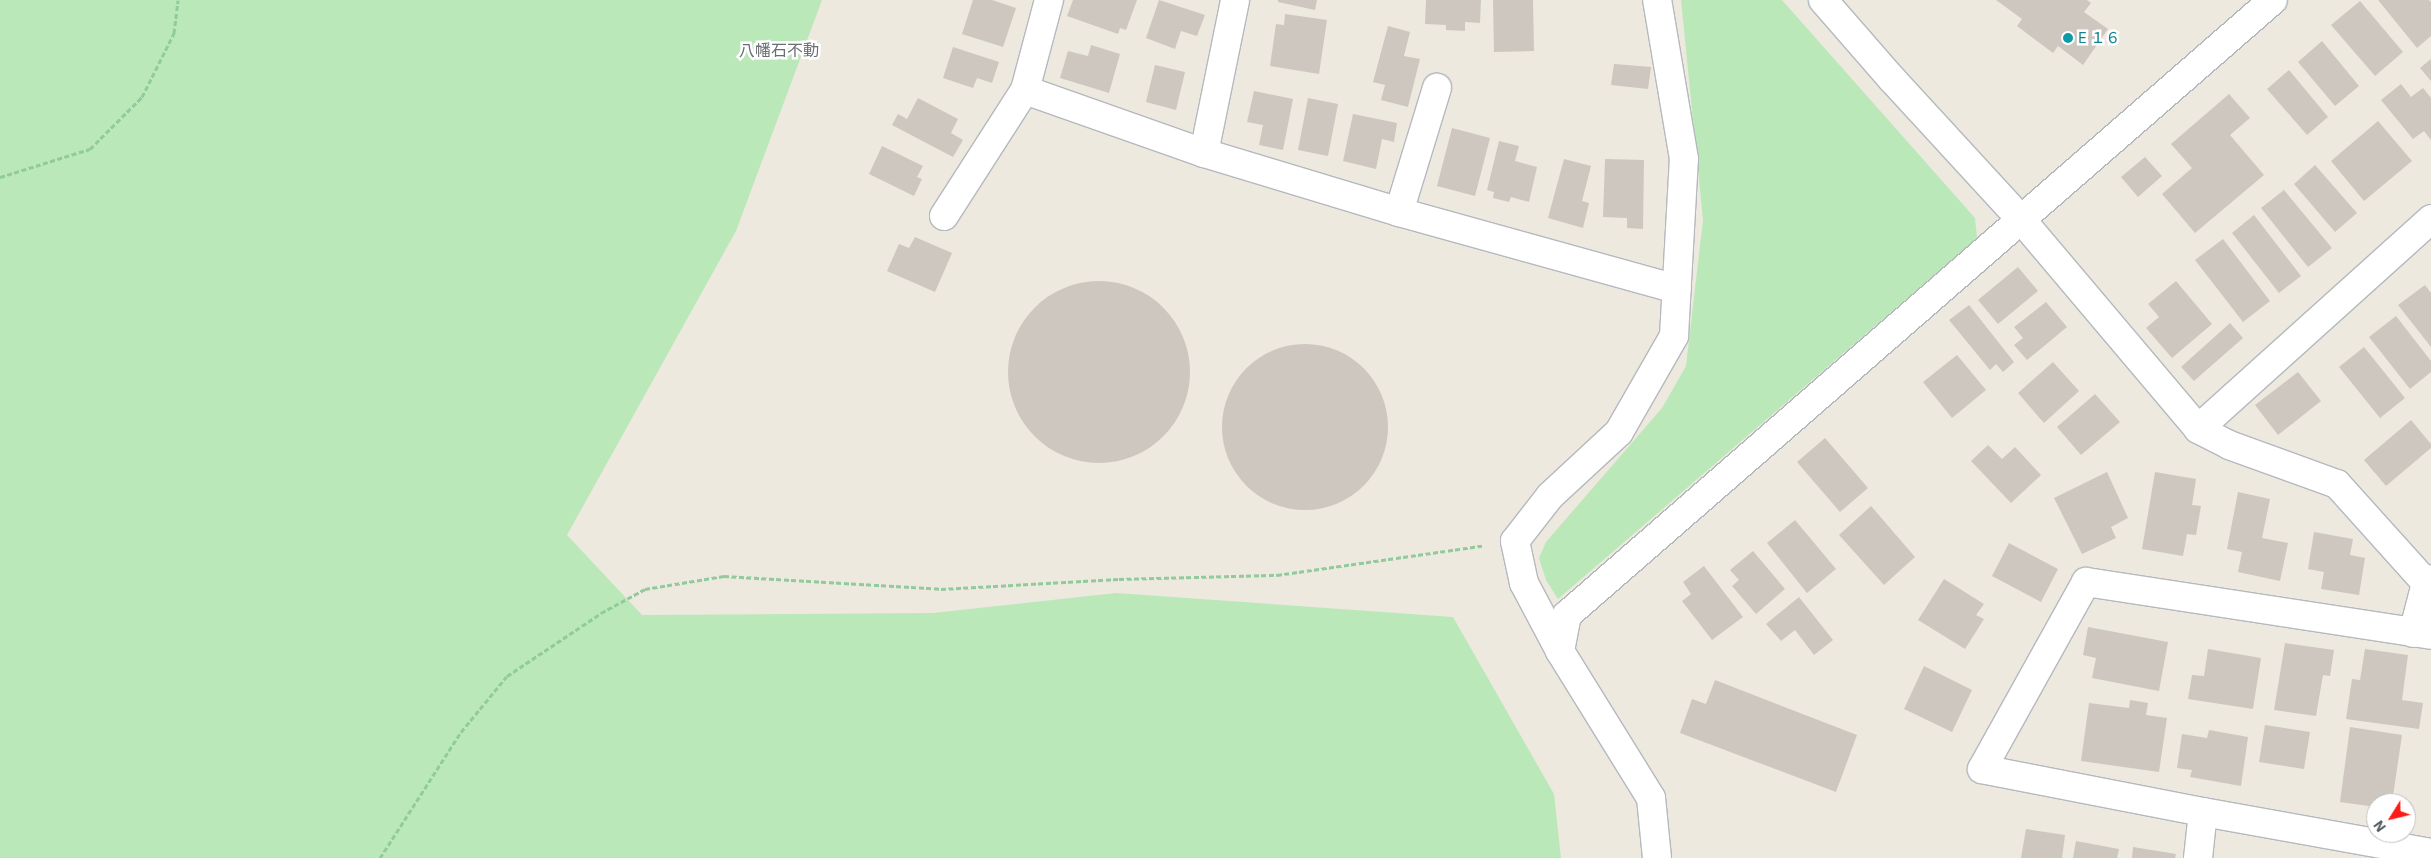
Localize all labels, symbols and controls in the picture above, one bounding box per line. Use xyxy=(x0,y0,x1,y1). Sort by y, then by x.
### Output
place label: E １６ xyxy=(2078,29,2120,47)
marker: E １６ xyxy=(2062,32,2074,44)
district label: 八幡石不動 xyxy=(739,40,819,60)
north arrow xyxy=(2366,793,2416,843)
text: N xyxy=(2369,817,2390,836)

